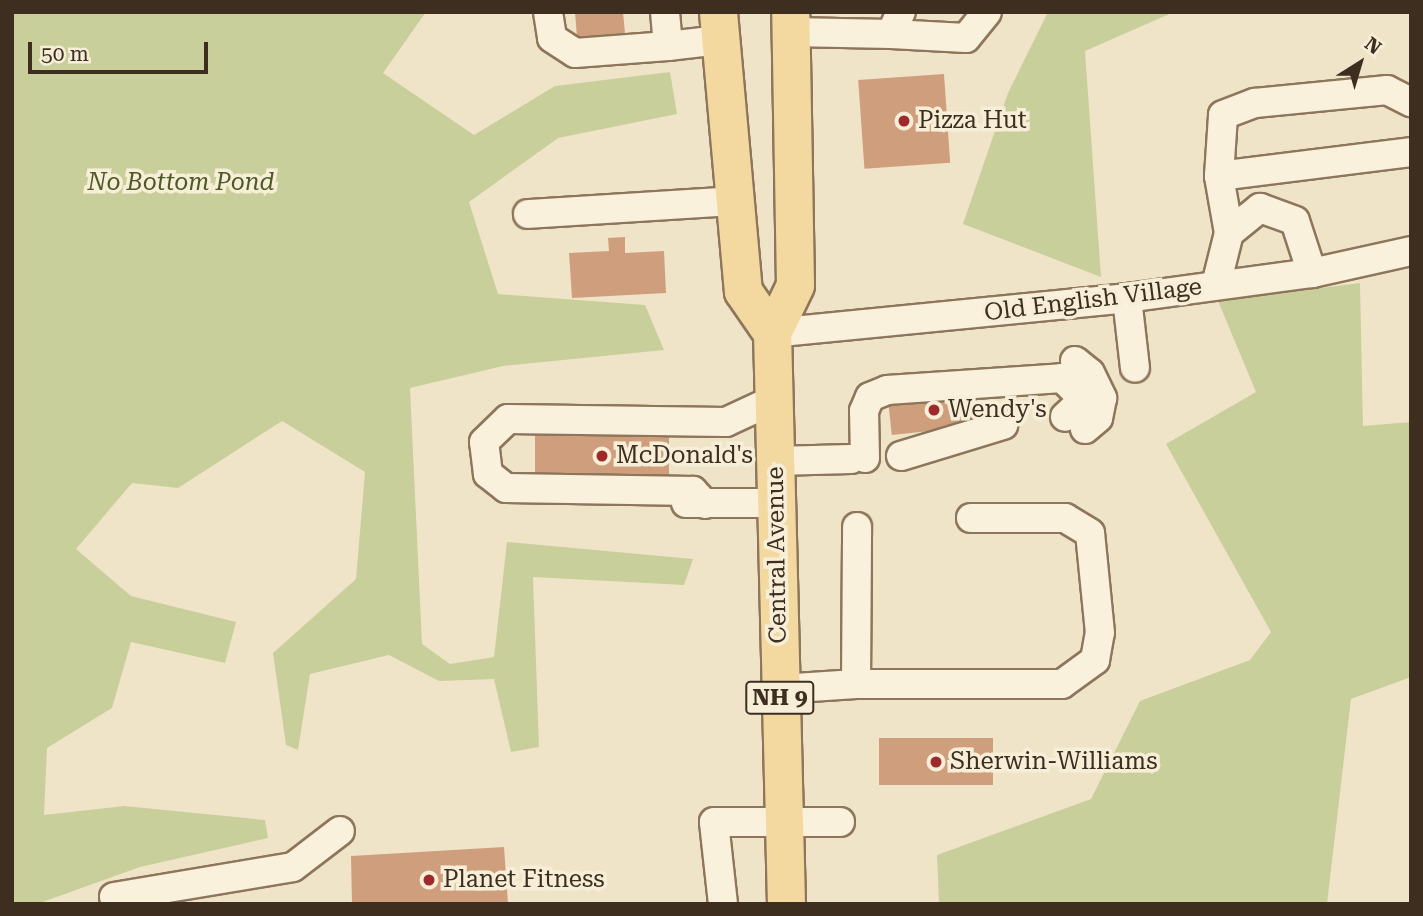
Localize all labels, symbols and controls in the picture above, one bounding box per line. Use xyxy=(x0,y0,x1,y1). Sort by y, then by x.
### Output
scale bar xyxy=(32,28,212,72)
north arrow xyxy=(1325,28,1395,98)
text: N xyxy=(1360,32,1386,59)
text: 50 m xyxy=(41,42,89,66)
place label: Pizza Hut xyxy=(918,107,1027,135)
marker: Pizza Hut xyxy=(896,113,912,129)
park label: No Bottom Pond xyxy=(87,169,275,197)
street label: Old English Village xyxy=(983,272,1203,328)
place label: Wendy's xyxy=(948,396,1047,424)
marker: Wendy's xyxy=(926,402,942,418)
place label: McDonald's xyxy=(616,442,753,470)
marker: McDonald's xyxy=(594,448,610,464)
street label: Central Avenue xyxy=(761,466,793,644)
road number: NH 9 xyxy=(745,678,815,718)
place label: Sherwin-Williams xyxy=(950,748,1158,776)
marker: Sherwin-Williams xyxy=(928,754,944,770)
place label: Planet Fitness xyxy=(443,866,605,894)
marker: Planet Fitness xyxy=(421,872,437,888)

